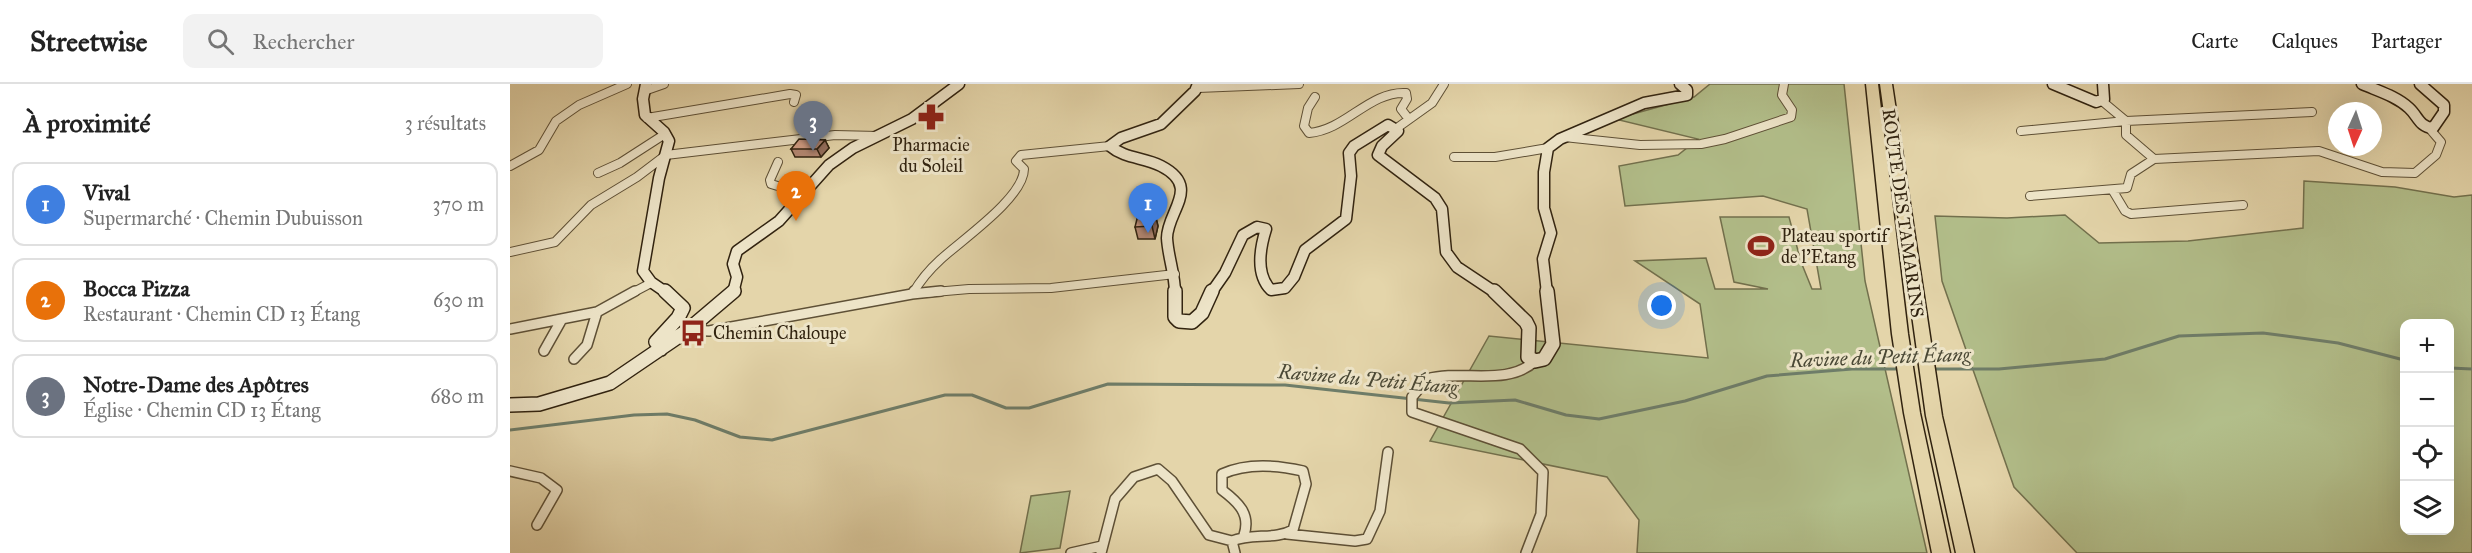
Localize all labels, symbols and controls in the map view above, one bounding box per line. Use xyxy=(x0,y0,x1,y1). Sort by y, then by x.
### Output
search box xyxy=(183,14,603,68)
text: Streetwise xyxy=(30,24,147,59)
icon: search xyxy=(204,25,237,58)
text: Rechercher xyxy=(252,28,355,55)
text: Carte xyxy=(2191,28,2238,54)
text: Calques xyxy=(2271,28,2338,54)
text: Partager xyxy=(2371,28,2442,54)
pin: 3 xyxy=(794,101,832,151)
pharmacy icon: Pharmacie du Soleil xyxy=(916,102,946,132)
north arrow xyxy=(2328,102,2382,156)
text: À proximité xyxy=(24,107,150,139)
street label: ROUTE DES TAMARINS xyxy=(1877,107,1929,319)
text: 3 résultats xyxy=(405,111,486,135)
place label: Pharmacie du Soleil xyxy=(892,134,970,177)
pin: 2 xyxy=(776,172,816,221)
text: Vival xyxy=(83,179,130,206)
pin: 1 xyxy=(1128,184,1168,233)
text: 1 xyxy=(42,192,49,216)
text: 370 m xyxy=(433,192,484,216)
text: Supermarché · Chemin Dubuisson xyxy=(83,206,363,230)
place label: Plateau sportif de l'Etang xyxy=(1781,225,1891,269)
sports icon: Plateau sportif de l'Etang xyxy=(1746,231,1776,261)
text: Bocca Pizza xyxy=(83,275,190,302)
text: 2 xyxy=(41,288,50,312)
text: 630 m xyxy=(433,288,484,312)
your location xyxy=(1647,291,1676,320)
text: Restaurant · Chemin CD 13 Étang xyxy=(83,302,360,326)
bus stop icon: Chemin Chaloupe xyxy=(678,318,708,348)
map controls xyxy=(2400,319,2454,535)
button: + xyxy=(2400,319,2454,373)
place label: Chemin Chaloupe xyxy=(713,322,846,344)
water label: Ravine du Petit Étang xyxy=(1788,340,1972,372)
water label: Ravine du Petit Étang xyxy=(1276,357,1461,399)
text: Notre-Dame des Apôtres xyxy=(83,371,309,398)
button: − xyxy=(2400,373,2454,427)
text: 3 xyxy=(42,384,50,408)
text: 680 m xyxy=(430,384,484,408)
text: Église · Chemin CD 13 Étang xyxy=(83,398,321,422)
button: locate xyxy=(2400,427,2454,481)
button: layers xyxy=(2400,481,2454,535)

